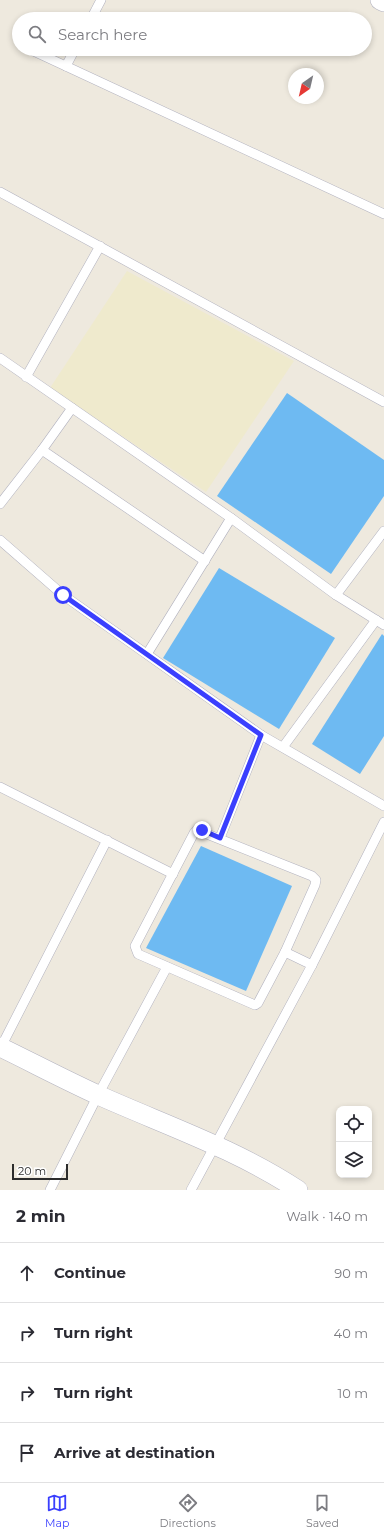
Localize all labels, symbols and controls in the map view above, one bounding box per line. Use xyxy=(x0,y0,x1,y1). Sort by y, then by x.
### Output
search box xyxy=(12,12,372,56)
icon: search xyxy=(26,23,48,45)
text: Search here xyxy=(58,25,147,44)
north arrow xyxy=(288,68,324,104)
route start xyxy=(54,586,72,604)
route end xyxy=(193,821,211,839)
map controls xyxy=(336,1106,372,1178)
button: locate xyxy=(336,1106,372,1142)
button: layers xyxy=(336,1142,372,1178)
scale bar xyxy=(12,1162,68,1181)
text: 20 m xyxy=(18,1164,46,1178)
text: 2 min xyxy=(16,1206,66,1226)
text: Walk · 140 m xyxy=(286,1208,368,1224)
icon: ahead xyxy=(16,1262,38,1284)
text: Continue xyxy=(54,1263,126,1282)
text: 90 m xyxy=(334,1265,368,1281)
icon: right xyxy=(16,1322,38,1344)
text: Turn right xyxy=(54,1323,133,1342)
text: 40 m xyxy=(334,1325,368,1341)
icon: right xyxy=(16,1382,38,1404)
text: Turn right xyxy=(54,1383,133,1402)
text: 10 m xyxy=(338,1385,368,1401)
icon: arrive xyxy=(16,1442,38,1464)
text: Arrive at destination xyxy=(54,1443,215,1462)
tab: Map xyxy=(45,1492,69,1530)
tab: Directions xyxy=(160,1492,216,1530)
tab: Saved xyxy=(306,1492,339,1530)

